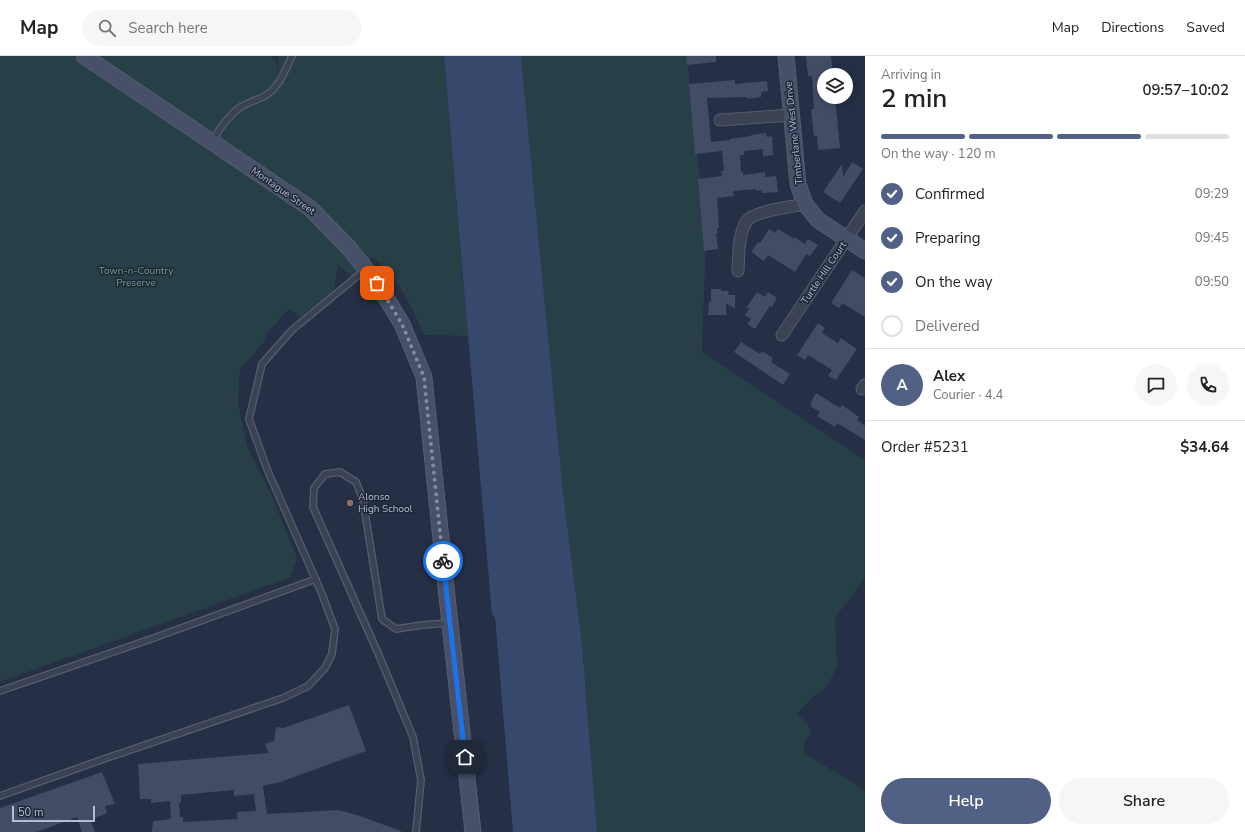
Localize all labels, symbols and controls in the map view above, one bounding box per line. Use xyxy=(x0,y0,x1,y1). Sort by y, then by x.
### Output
search box xyxy=(82,10,362,46)
text: Map xyxy=(20,15,58,41)
icon: search xyxy=(96,17,118,39)
text: Search here xyxy=(128,18,208,38)
text: Map xyxy=(1052,18,1079,37)
text: Directions xyxy=(1101,18,1164,37)
text: Saved xyxy=(1186,18,1225,37)
text: Arriving in xyxy=(881,66,941,84)
map controls xyxy=(817,68,853,104)
button: layers xyxy=(817,68,853,104)
text: 09:57–10:02 xyxy=(1142,80,1229,100)
street label: Timberlane West Drive xyxy=(782,81,806,185)
text: 2 min xyxy=(881,81,947,116)
text: On the way · 120 m xyxy=(881,145,996,163)
street label: Montague Street xyxy=(248,164,318,219)
icon: check xyxy=(881,183,903,205)
text: Confirmed xyxy=(915,184,985,204)
text: 09:29 xyxy=(1195,185,1229,203)
icon: check xyxy=(881,227,903,249)
text: Preparing xyxy=(915,228,980,248)
text: 09:45 xyxy=(1195,229,1229,247)
street label: Turtle Hill Court xyxy=(798,239,850,307)
park label: Town-n-Country Preserve xyxy=(99,264,174,290)
pin xyxy=(360,266,394,300)
icon: check xyxy=(881,271,903,293)
icon: bag xyxy=(366,272,388,294)
text: On the way xyxy=(915,272,993,292)
text: 09:50 xyxy=(1195,273,1229,291)
text: Delivered xyxy=(915,316,980,336)
button: chat xyxy=(1135,364,1177,406)
button: phone xyxy=(1187,364,1229,406)
text: Alex xyxy=(933,366,965,386)
text: A xyxy=(896,375,908,395)
text: Courier · 4.4 xyxy=(933,386,1003,404)
text: Order #5231 xyxy=(881,437,969,457)
text: $34.64 xyxy=(1180,437,1229,457)
place label: Alonso High School xyxy=(358,490,413,516)
marker: Alonso High School xyxy=(345,498,355,508)
courier xyxy=(423,541,463,581)
icon: bike xyxy=(432,550,454,572)
pin xyxy=(448,740,482,774)
icon: home xyxy=(454,746,476,768)
button: Help xyxy=(881,778,1051,824)
button: Share xyxy=(1059,778,1229,824)
scale bar xyxy=(12,804,95,823)
text: 50 m xyxy=(18,805,43,820)

